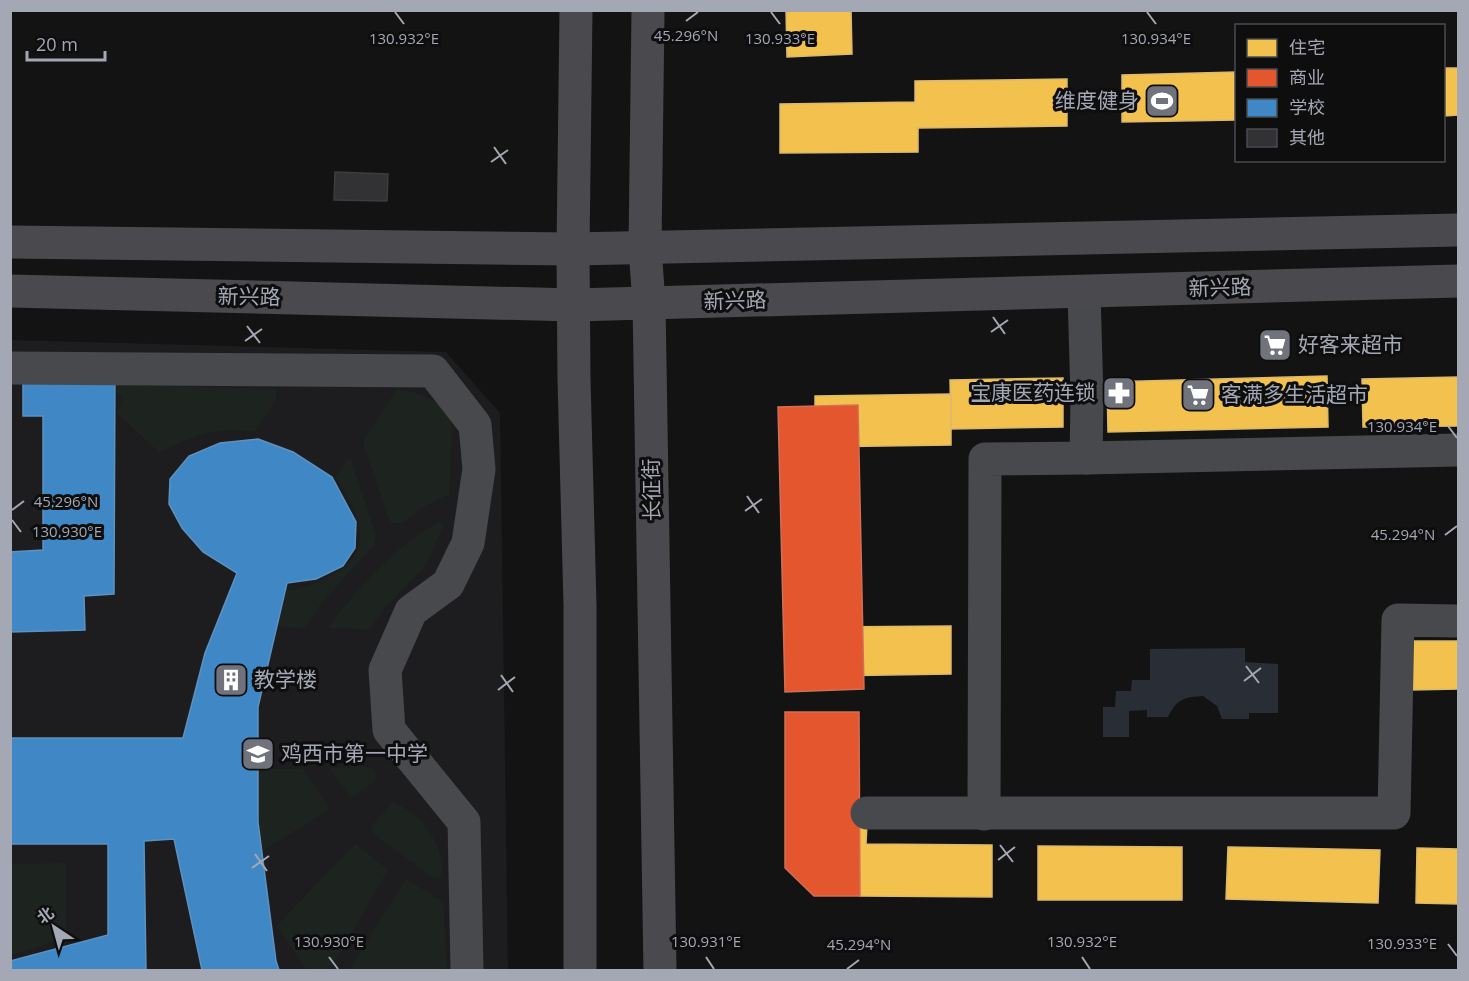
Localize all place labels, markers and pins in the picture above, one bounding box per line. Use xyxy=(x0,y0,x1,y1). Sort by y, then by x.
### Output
sports icon: 维度健身 xyxy=(1144,83,1180,119)
place label: 维度健身 xyxy=(1055,86,1139,114)
supermarket icon: 好客来超市 xyxy=(1257,327,1293,363)
place label: 好客来超市 xyxy=(1298,330,1403,358)
pharmacy icon: 宝康医药连锁 xyxy=(1101,375,1137,411)
supermarket icon: 客满多生活超市 xyxy=(1180,377,1216,413)
place label: 宝康医药连锁 xyxy=(970,378,1096,406)
place label: 客满多生活超市 xyxy=(1221,380,1368,408)
building icon: 教学楼 xyxy=(213,662,249,698)
place label: 教学楼 xyxy=(254,665,317,693)
school or university icon: 鸡西市第一中学 xyxy=(240,736,276,772)
place label: 鸡西市第一中学 xyxy=(281,739,428,767)

